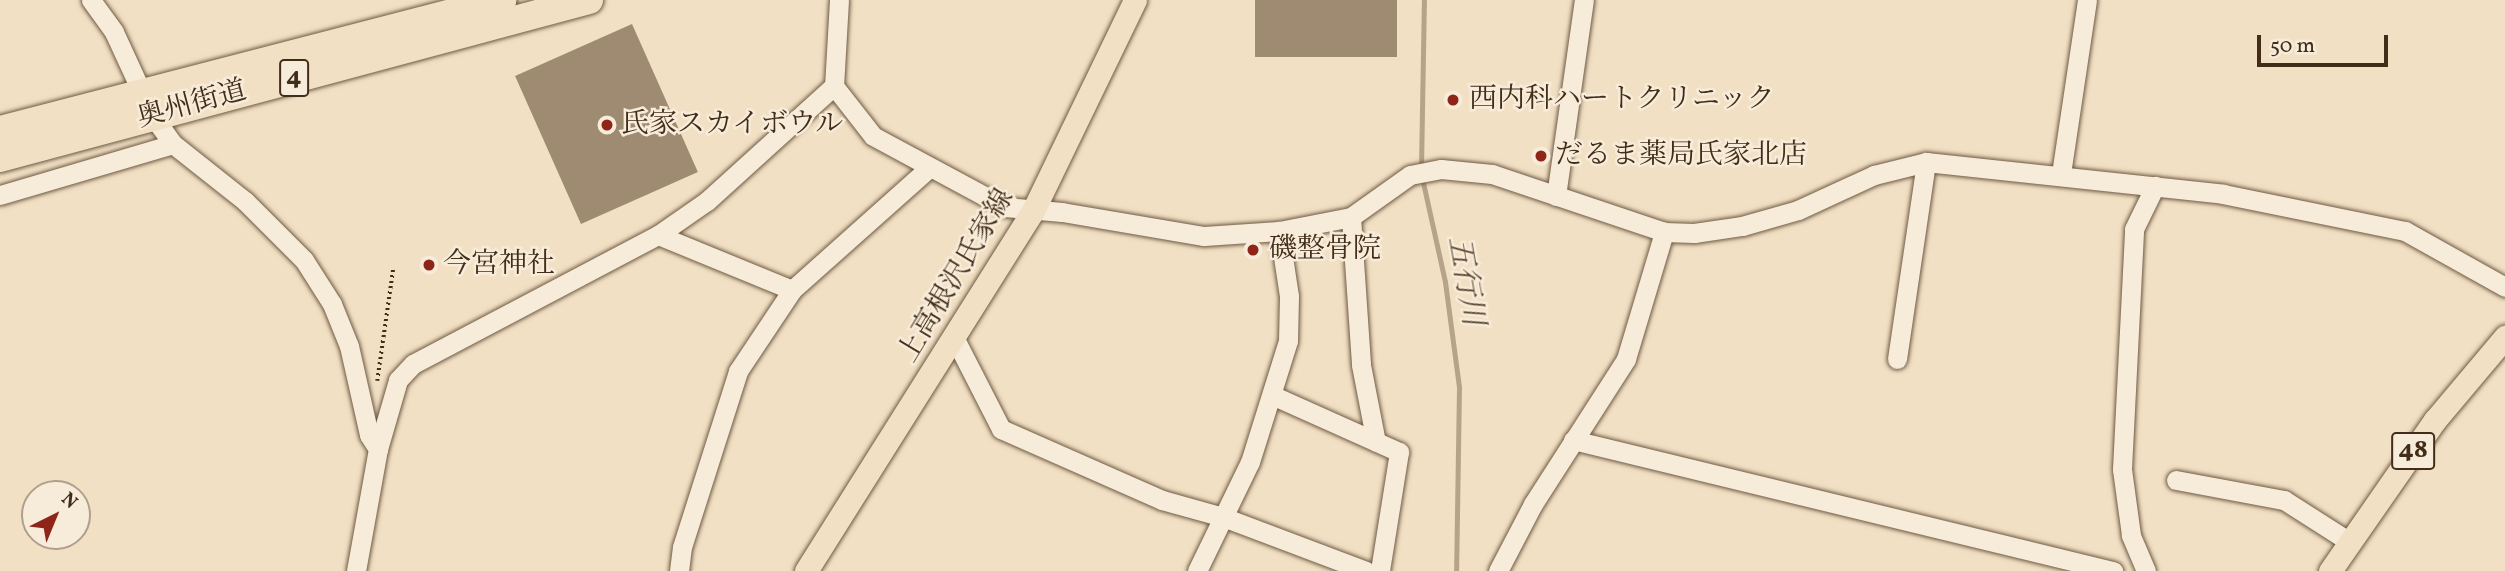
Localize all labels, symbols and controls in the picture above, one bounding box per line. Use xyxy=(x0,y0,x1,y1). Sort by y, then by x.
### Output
scale bar xyxy=(2260,21,2391,65)
text: 50 m xyxy=(2270,32,2315,61)
road number: 4 xyxy=(278,55,310,100)
street label: 奥州街道 xyxy=(134,74,250,136)
place label: 西内科ハートクリニック xyxy=(1469,83,1777,117)
marker: 西内科ハートクリニック xyxy=(1443,90,1463,110)
place label: 氏家スカイボウル xyxy=(621,108,845,142)
marker: 氏家スカイボウル xyxy=(599,117,615,133)
place label: だるま薬局氏家北店 xyxy=(1555,139,1807,173)
marker: だるま薬局氏家北店 xyxy=(1533,148,1549,164)
street label: 上高根沢氏家線 xyxy=(892,183,1022,369)
place label: 磯整骨院 xyxy=(1269,233,1381,267)
water label: 五行川 xyxy=(1439,234,1491,328)
marker: 磯整骨院 xyxy=(1243,240,1263,260)
place label: 今宮神社 xyxy=(443,248,555,282)
marker: 今宮神社 xyxy=(421,257,437,273)
road number: 48 xyxy=(2390,428,2436,474)
north arrow xyxy=(21,480,91,550)
text: N xyxy=(55,487,83,515)

